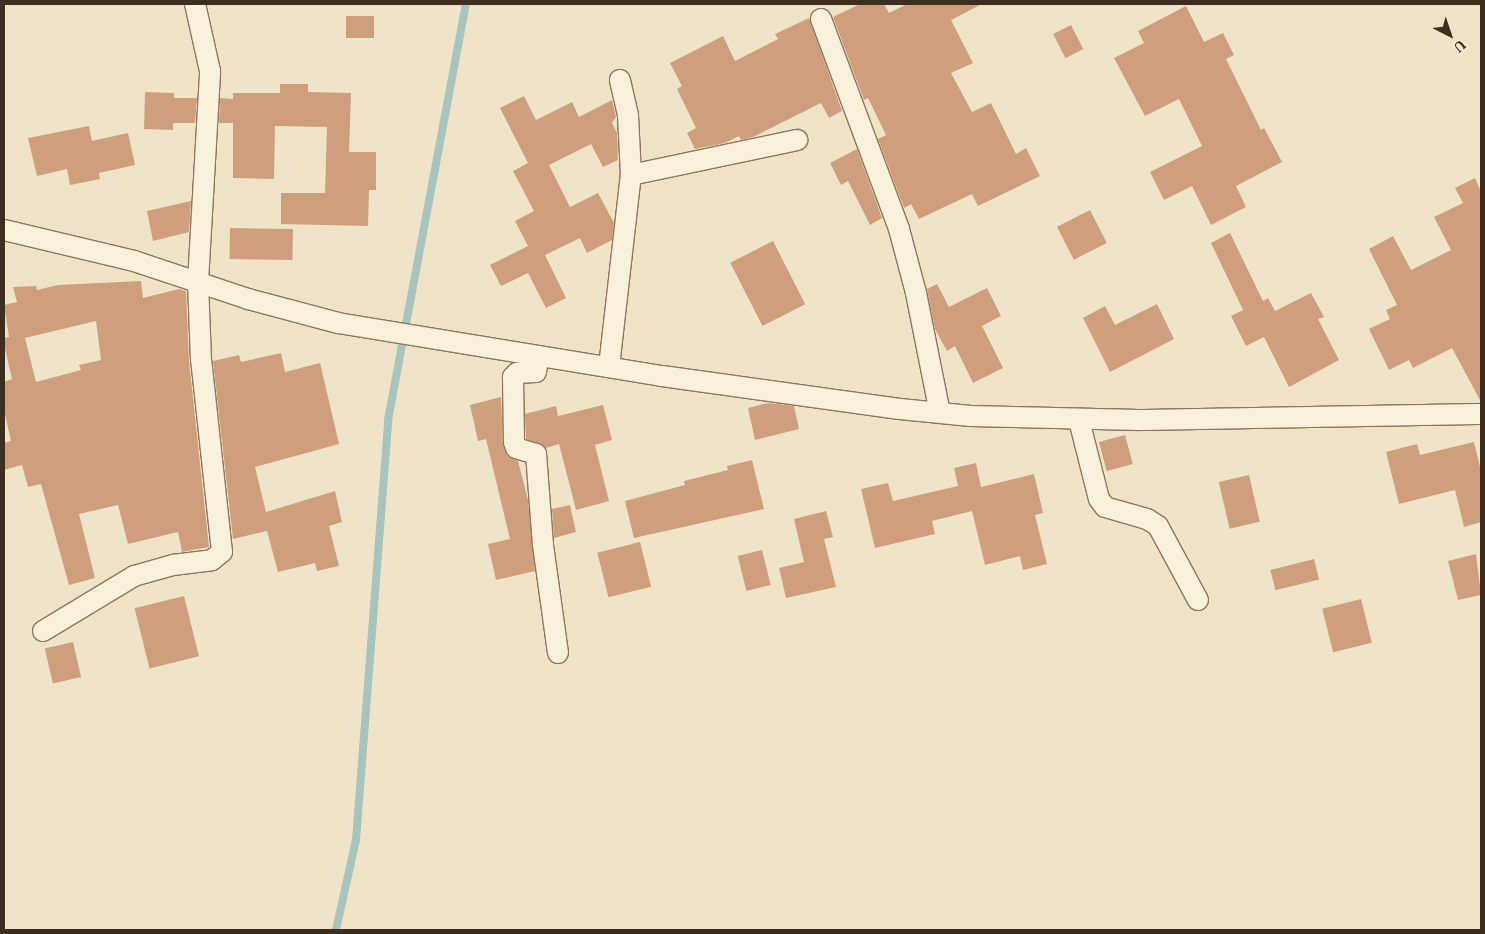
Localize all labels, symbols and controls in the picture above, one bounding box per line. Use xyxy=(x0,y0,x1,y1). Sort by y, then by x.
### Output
north arrow xyxy=(1425,10,1475,60)
text: U xyxy=(1450,36,1470,57)

